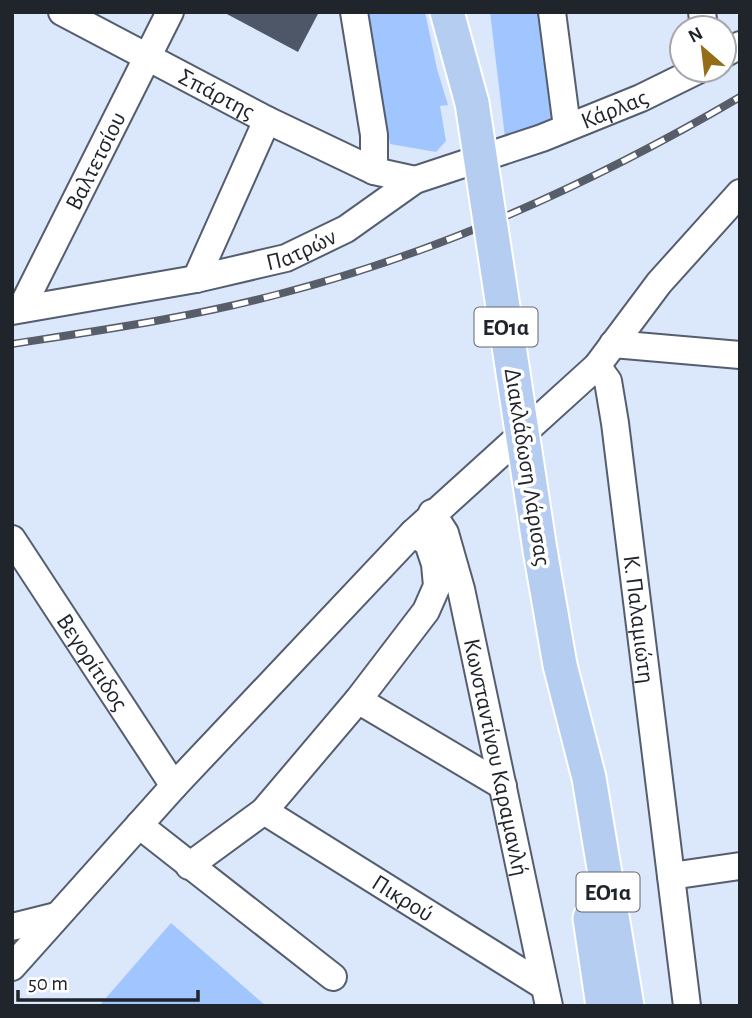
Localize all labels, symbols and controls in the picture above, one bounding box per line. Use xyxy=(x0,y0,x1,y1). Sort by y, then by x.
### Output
north arrow xyxy=(668,14,738,84)
text: N xyxy=(685,24,706,47)
street label: Σπάρτης xyxy=(174,65,258,124)
street label: Κάρλας xyxy=(578,86,652,134)
street label: Βαλτετσίου xyxy=(62,108,131,214)
street label: Πατρών xyxy=(264,225,340,275)
road number: ΕΟ1α xyxy=(475,308,538,346)
street label: Διακλάδωση Λάρισας xyxy=(500,367,554,568)
street label: Κ. Παλαμιώτη xyxy=(618,554,658,685)
street label: Βεγορίτιδος xyxy=(52,610,132,715)
street label: Κωνσταντίνου Καραμανλή xyxy=(459,637,532,878)
street label: Πικρού xyxy=(368,871,437,927)
road number: ΕΟ1α xyxy=(576,872,640,912)
scale bar xyxy=(18,958,198,1002)
text: 50 m xyxy=(28,973,68,994)

